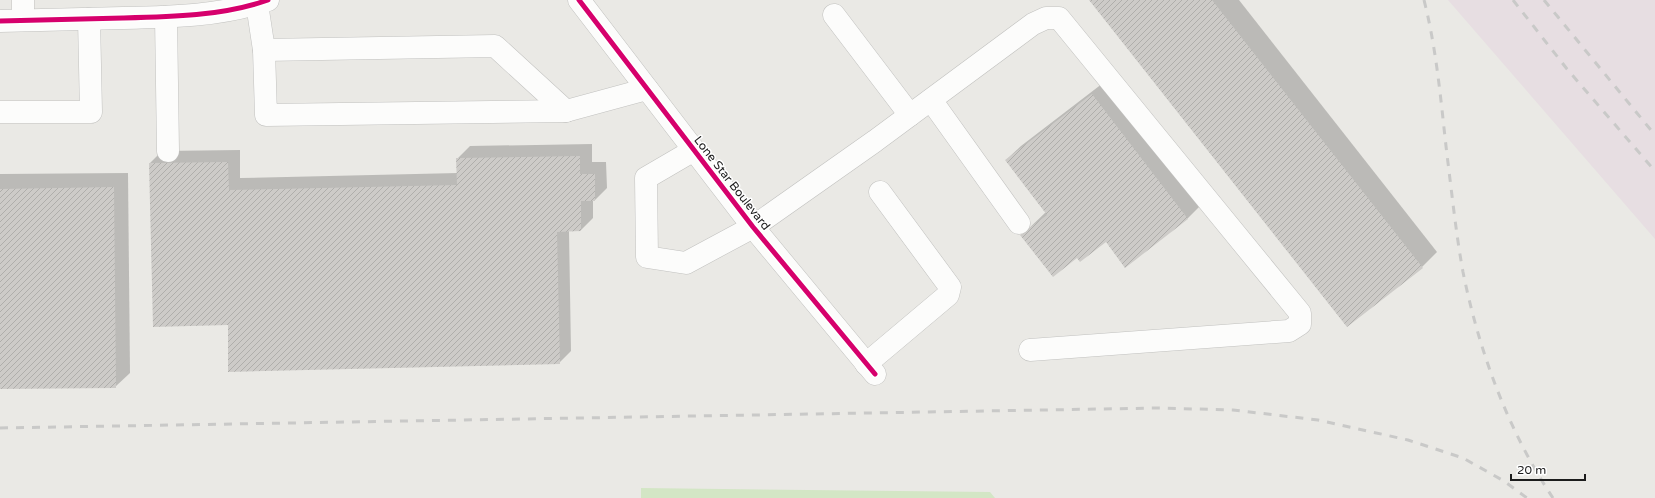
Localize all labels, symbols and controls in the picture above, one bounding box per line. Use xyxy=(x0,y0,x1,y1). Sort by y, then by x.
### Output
street label: Lone Star Boulevard xyxy=(691,133,773,233)
scale bar xyxy=(1511,456,1585,482)
text: 20 m xyxy=(1517,463,1546,477)

